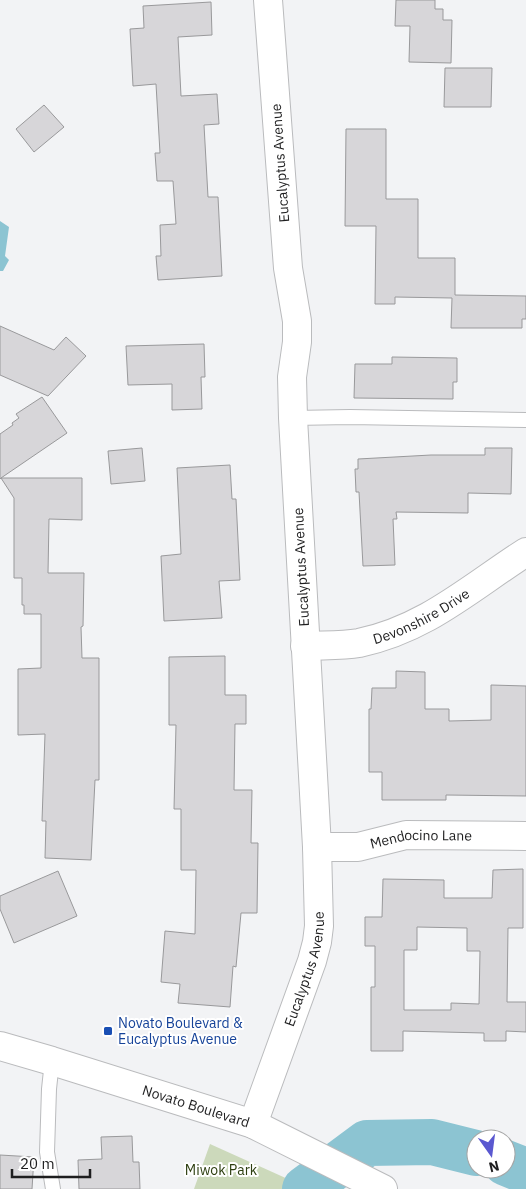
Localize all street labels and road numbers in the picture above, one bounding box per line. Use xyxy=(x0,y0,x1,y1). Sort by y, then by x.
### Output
street label: Eucalyptus Avenue xyxy=(267,103,293,223)
street label: Eucalyptus Avenue xyxy=(289,507,313,627)
street label: Devonshire Drive xyxy=(371,584,473,648)
street label: Mendocino Lane xyxy=(368,826,472,853)
street label: Eucalyptus Avenue xyxy=(280,911,328,1029)
street label: Novato Boulevard xyxy=(140,1081,252,1131)

